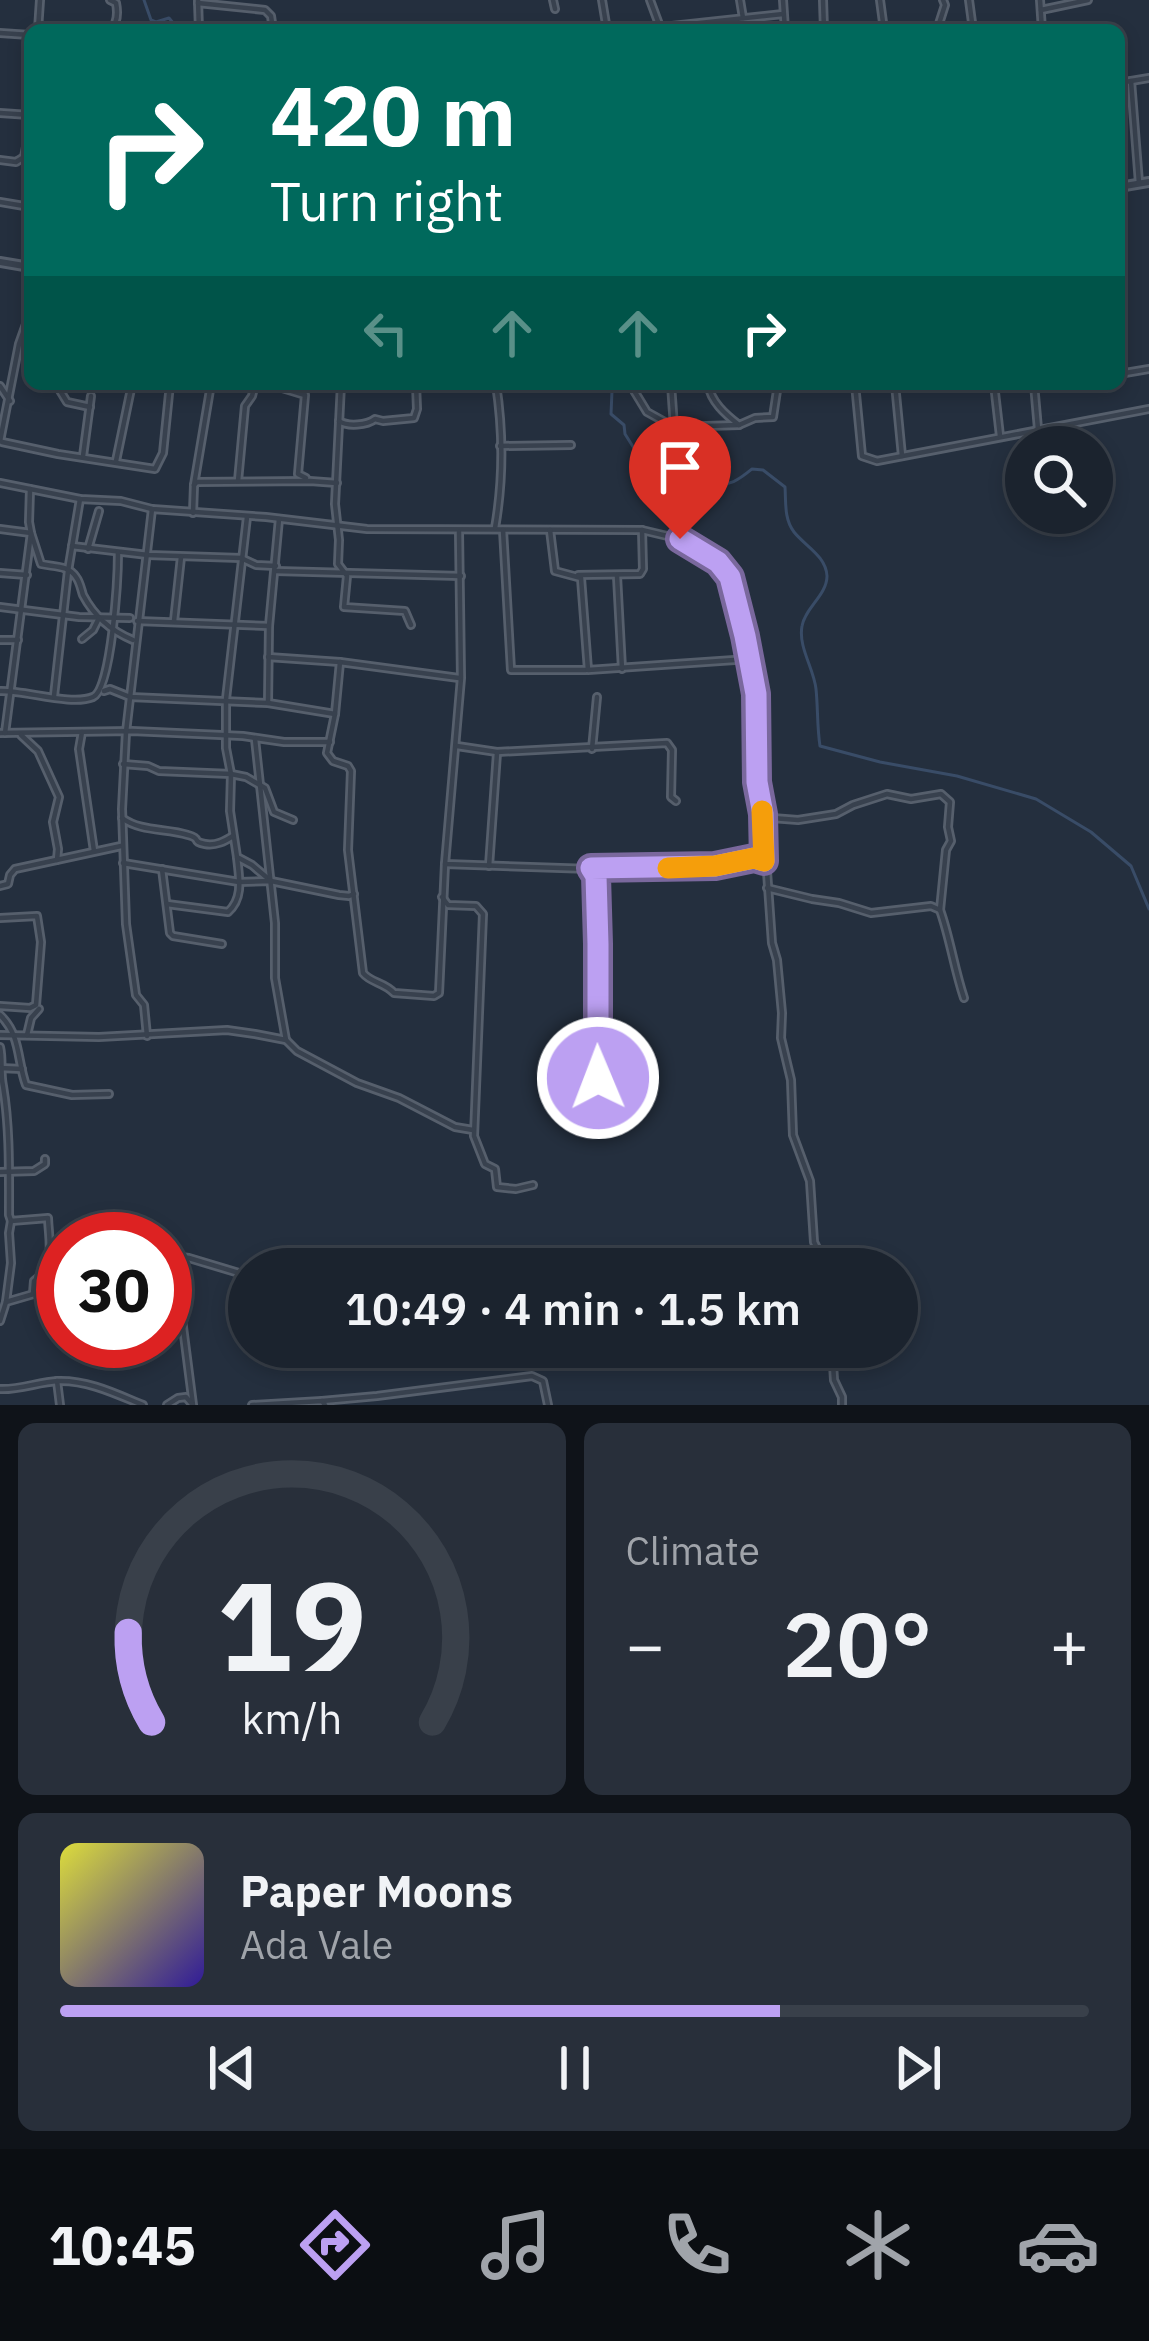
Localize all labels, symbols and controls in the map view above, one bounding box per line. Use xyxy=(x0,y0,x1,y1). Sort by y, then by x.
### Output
text: 420 m xyxy=(270,60,516,169)
icon: right xyxy=(72,72,228,228)
text: Turn right xyxy=(270,166,504,236)
icon: left xyxy=(353,300,419,366)
icon: ahead xyxy=(479,300,545,366)
icon: ahead xyxy=(605,300,671,366)
icon: right xyxy=(731,300,797,366)
pin xyxy=(629,416,731,539)
map controls xyxy=(1005,426,1113,534)
button: search xyxy=(1005,426,1113,534)
icon: arrive xyxy=(647,434,713,500)
position arrow xyxy=(535,1015,661,1141)
speed limit sign: 30 xyxy=(36,1212,192,1368)
text: 10:49 · 4 min · 1.5 km xyxy=(345,1279,801,1337)
text: Climate xyxy=(626,1525,760,1576)
text: 19 xyxy=(217,1543,367,1705)
text: 20° xyxy=(782,1585,932,1702)
text: − xyxy=(626,1601,665,1687)
text: + xyxy=(1049,1601,1089,1687)
text: km/h xyxy=(241,1690,342,1746)
text: Paper Moons xyxy=(240,1861,513,1919)
text: Ada Vale xyxy=(240,1919,393,1970)
icon: previous xyxy=(199,2035,265,2101)
icon: pause xyxy=(542,2035,608,2101)
icon: next xyxy=(885,2035,951,2101)
icon: directions xyxy=(293,2203,377,2287)
icon: music xyxy=(474,2203,558,2287)
icon: phone xyxy=(655,2203,739,2287)
icon: climate xyxy=(836,2203,920,2287)
icon: car xyxy=(1016,2203,1100,2287)
text: 10:45 xyxy=(48,2210,196,2280)

